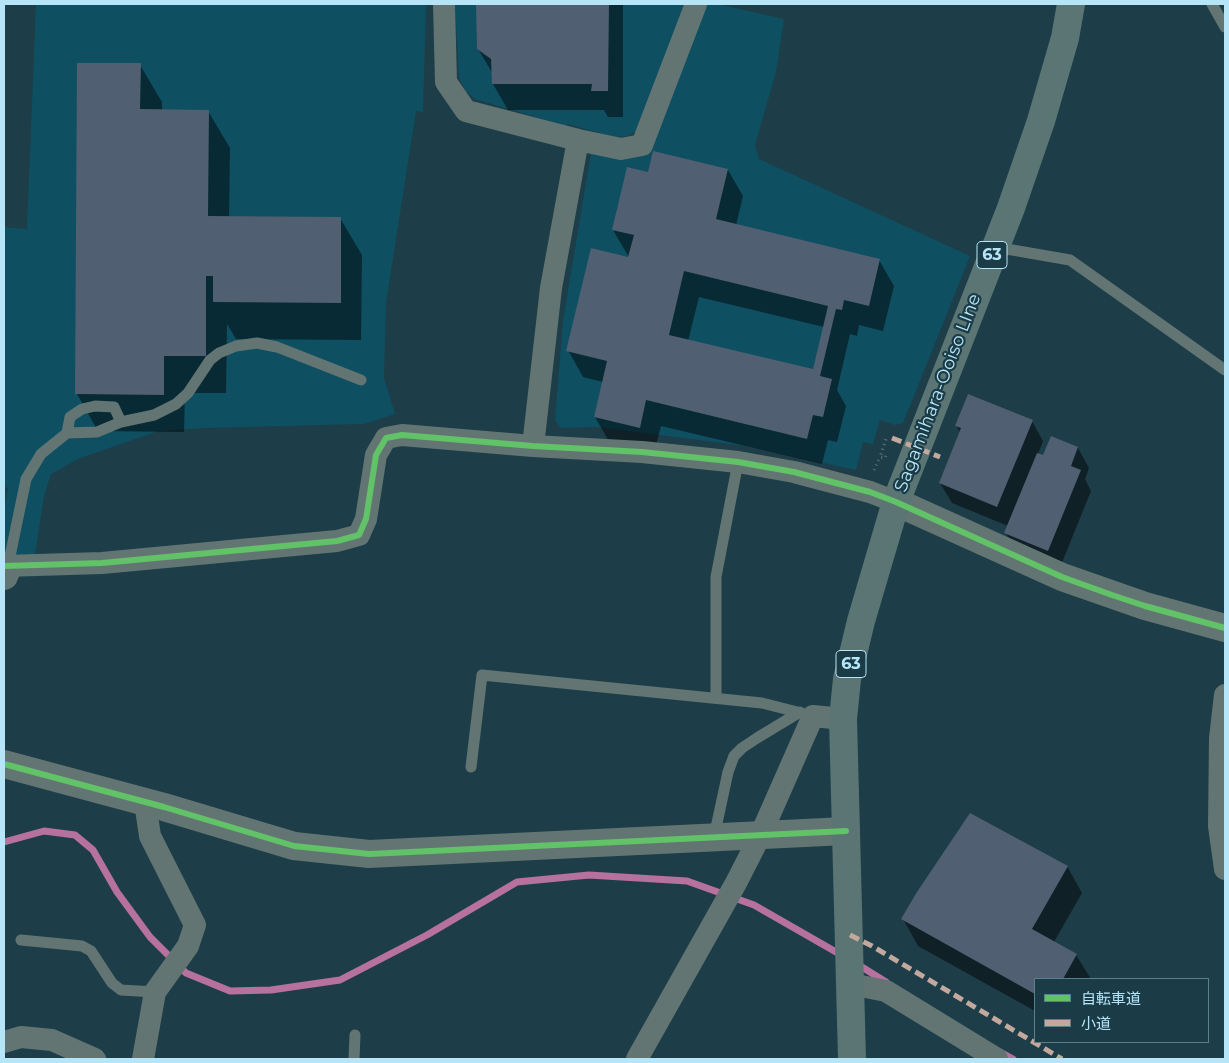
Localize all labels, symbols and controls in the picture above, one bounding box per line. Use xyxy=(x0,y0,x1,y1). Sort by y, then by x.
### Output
road number: 63 xyxy=(977,242,1007,268)
street label: Sagamihara-Ooiso LIne xyxy=(890,291,986,495)
road number: 63 xyxy=(836,651,866,678)
legend xyxy=(1034,978,1209,1043)
text: 自転車道 xyxy=(1081,989,1141,1008)
text: 小道 xyxy=(1081,1014,1111,1033)

